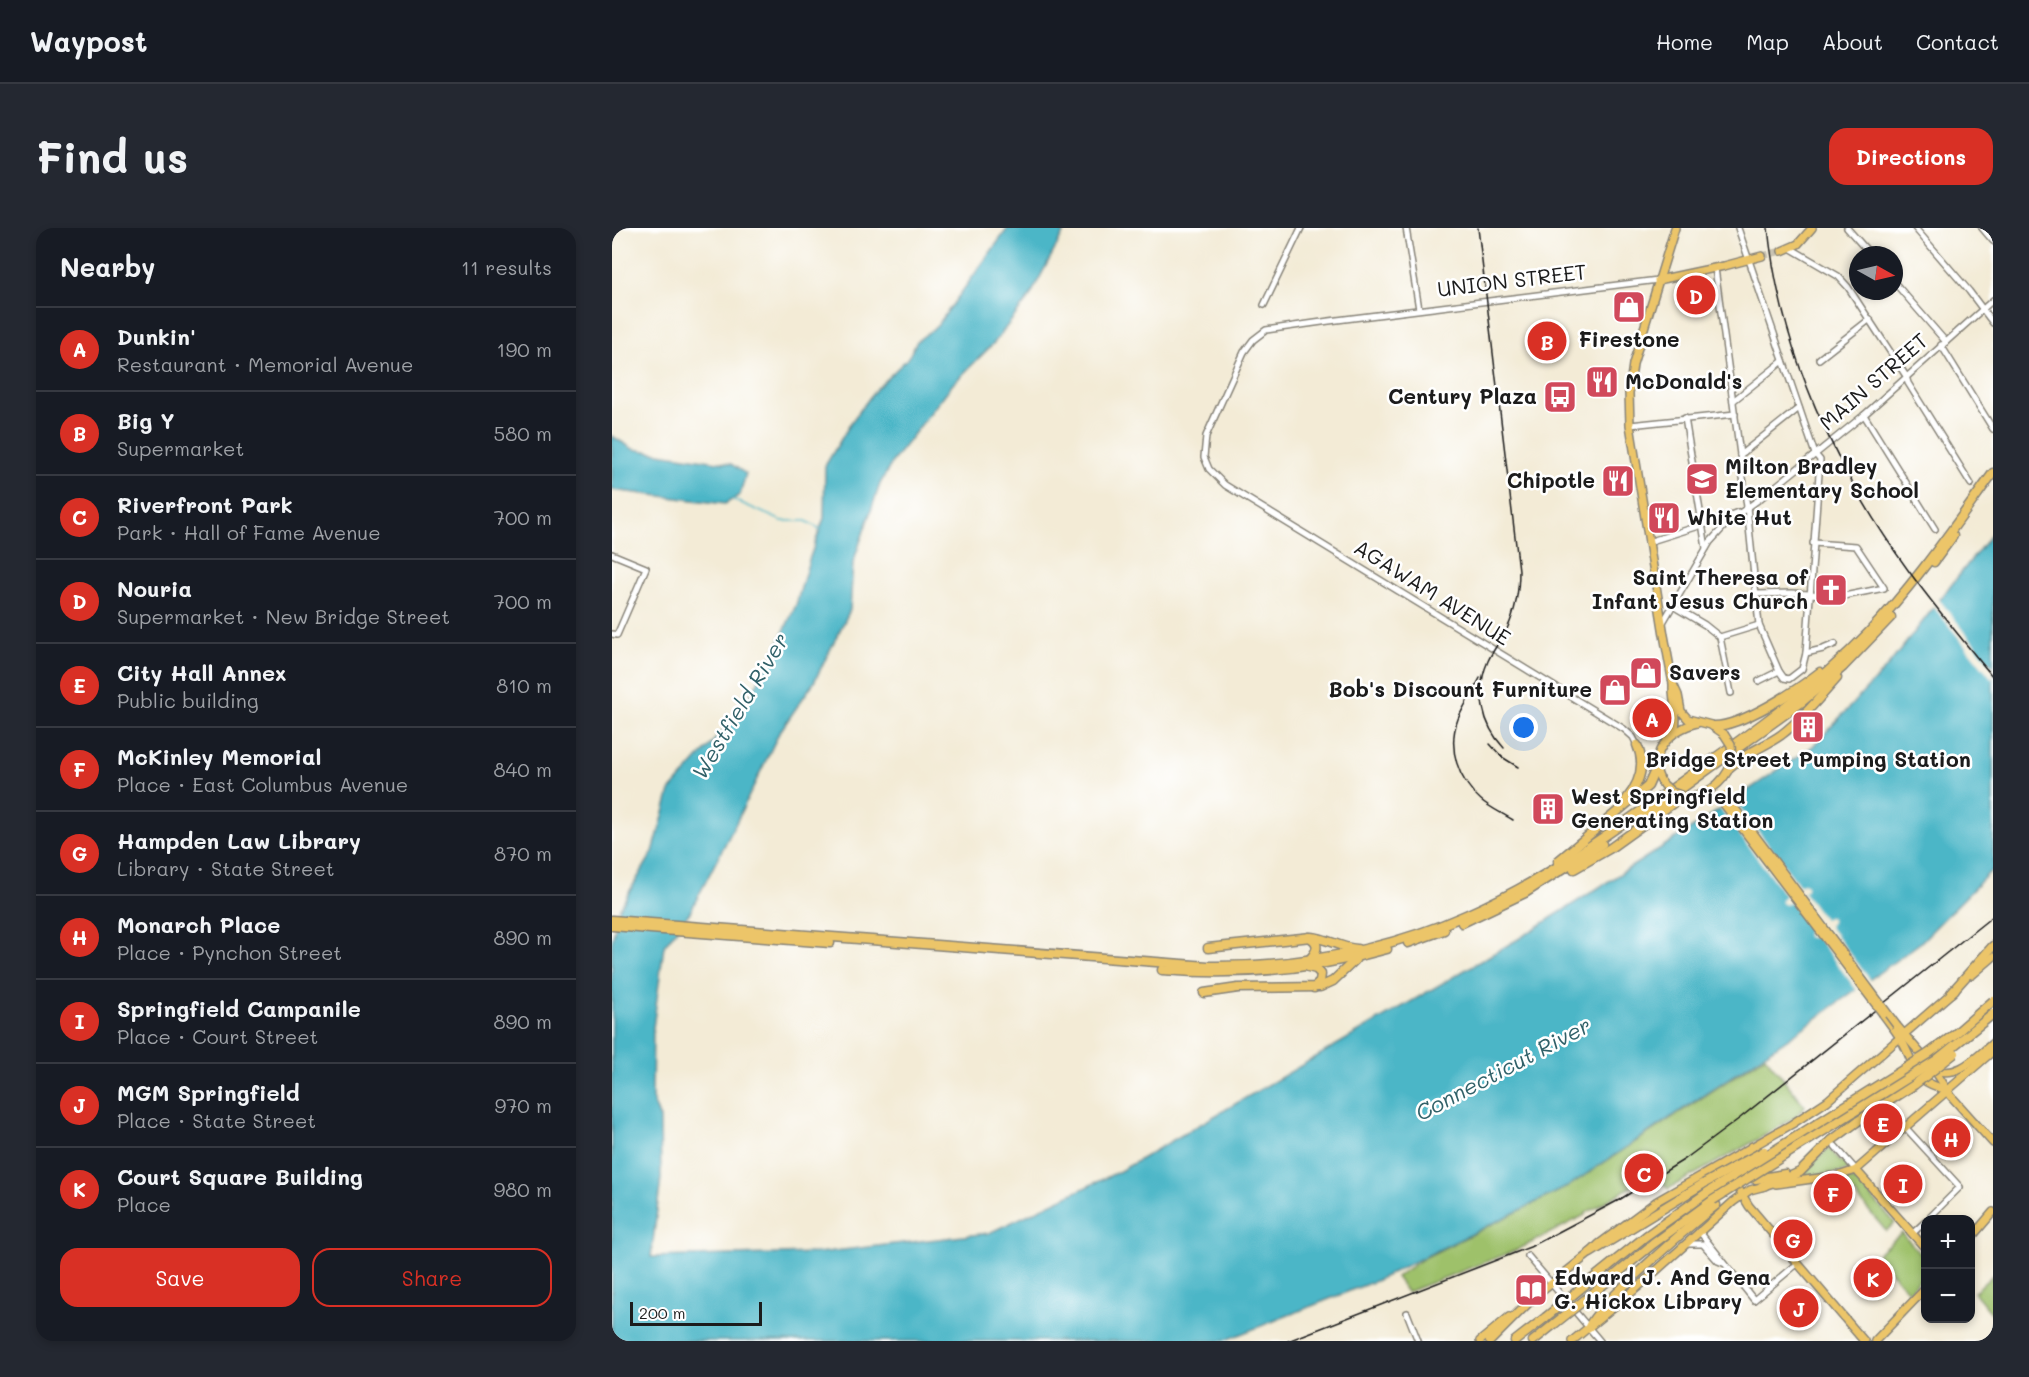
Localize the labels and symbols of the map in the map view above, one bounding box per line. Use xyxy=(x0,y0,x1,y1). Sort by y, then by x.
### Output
north arrow xyxy=(1849,246,1903,300)
street label: UNION STREET xyxy=(1436,257,1588,302)
pin: D xyxy=(1676,272,1716,318)
shop icon: Firestone xyxy=(1611,289,1647,325)
pin: B xyxy=(1528,318,1566,364)
place label: Firestone xyxy=(1578,325,1680,352)
street label: MAIN STREET xyxy=(1813,326,1933,435)
restaurant icon: McDonald's xyxy=(1584,364,1620,400)
place label: McDonald's xyxy=(1625,367,1742,394)
bus stop icon: Century Plaza xyxy=(1542,379,1578,415)
place label: Century Plaza xyxy=(1388,382,1537,410)
place label: Milton Bradley Elementary School xyxy=(1725,452,1919,504)
school or university icon: Milton Bradley Elementary School xyxy=(1684,461,1720,497)
restaurant icon: Chipotle xyxy=(1600,463,1636,499)
place label: Chipotle xyxy=(1507,466,1595,493)
restaurant icon: White Hut xyxy=(1646,500,1682,536)
place label: White Hut xyxy=(1687,503,1792,530)
street label: AGAWAM AVENUE xyxy=(1350,533,1516,651)
place label: Saint Theresa of Infant Jesus Church xyxy=(1592,563,1809,614)
church icon: Saint Theresa of Infant Jesus Church xyxy=(1813,572,1849,608)
water label: Westfield River xyxy=(684,627,795,784)
shop icon: Savers xyxy=(1628,655,1664,691)
place label: Savers xyxy=(1669,658,1740,685)
shop icon: Bob's Discount Furniture xyxy=(1597,672,1633,708)
place label: Bob's Discount Furniture xyxy=(1329,675,1592,702)
pin: A xyxy=(1632,696,1672,740)
building icon: Bridge Street Pumping Station xyxy=(1790,709,1826,745)
your location xyxy=(1509,713,1538,742)
place label: Bridge Street Pumping Station xyxy=(1645,745,1971,772)
place label: West Springfield Generating Station xyxy=(1571,782,1773,833)
building icon: West Springfield Generating Station xyxy=(1530,791,1566,827)
water label: Connecticut River xyxy=(1410,1010,1596,1127)
pin: E xyxy=(1864,1100,1902,1146)
pin: H xyxy=(1932,1116,1970,1160)
pin: C xyxy=(1624,1150,1664,1196)
pin: I xyxy=(1884,1162,1922,1206)
pin: F xyxy=(1814,1170,1852,1216)
pin: G xyxy=(1774,1216,1812,1262)
pin: K xyxy=(1854,1256,1892,1300)
place label: Edward J. And Gena G. Hickox Library xyxy=(1554,1263,1771,1315)
library icon: Edward J. And Gena G. Hickox Library xyxy=(1513,1272,1549,1308)
pin: J xyxy=(1780,1286,1818,1330)
scale bar xyxy=(630,1299,762,1326)

